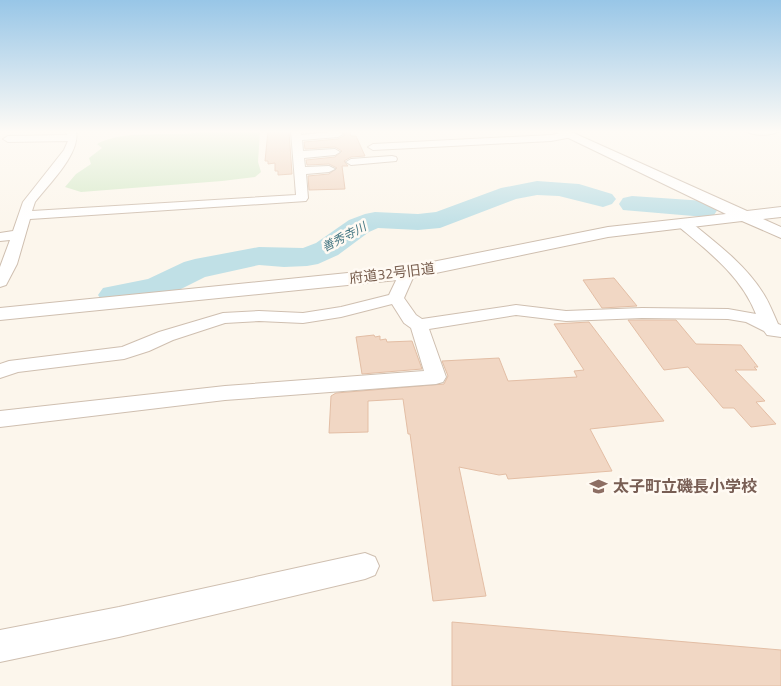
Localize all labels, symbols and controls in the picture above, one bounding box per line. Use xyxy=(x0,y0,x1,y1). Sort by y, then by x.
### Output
water label: 善秀寺川 xyxy=(318,216,371,256)
street label: 府道32号旧道 xyxy=(348,257,436,288)
place label: 太子町立磯長小学校 xyxy=(613,474,757,498)
school or university icon: 太子町立磯長小学校 xyxy=(589,476,609,496)

